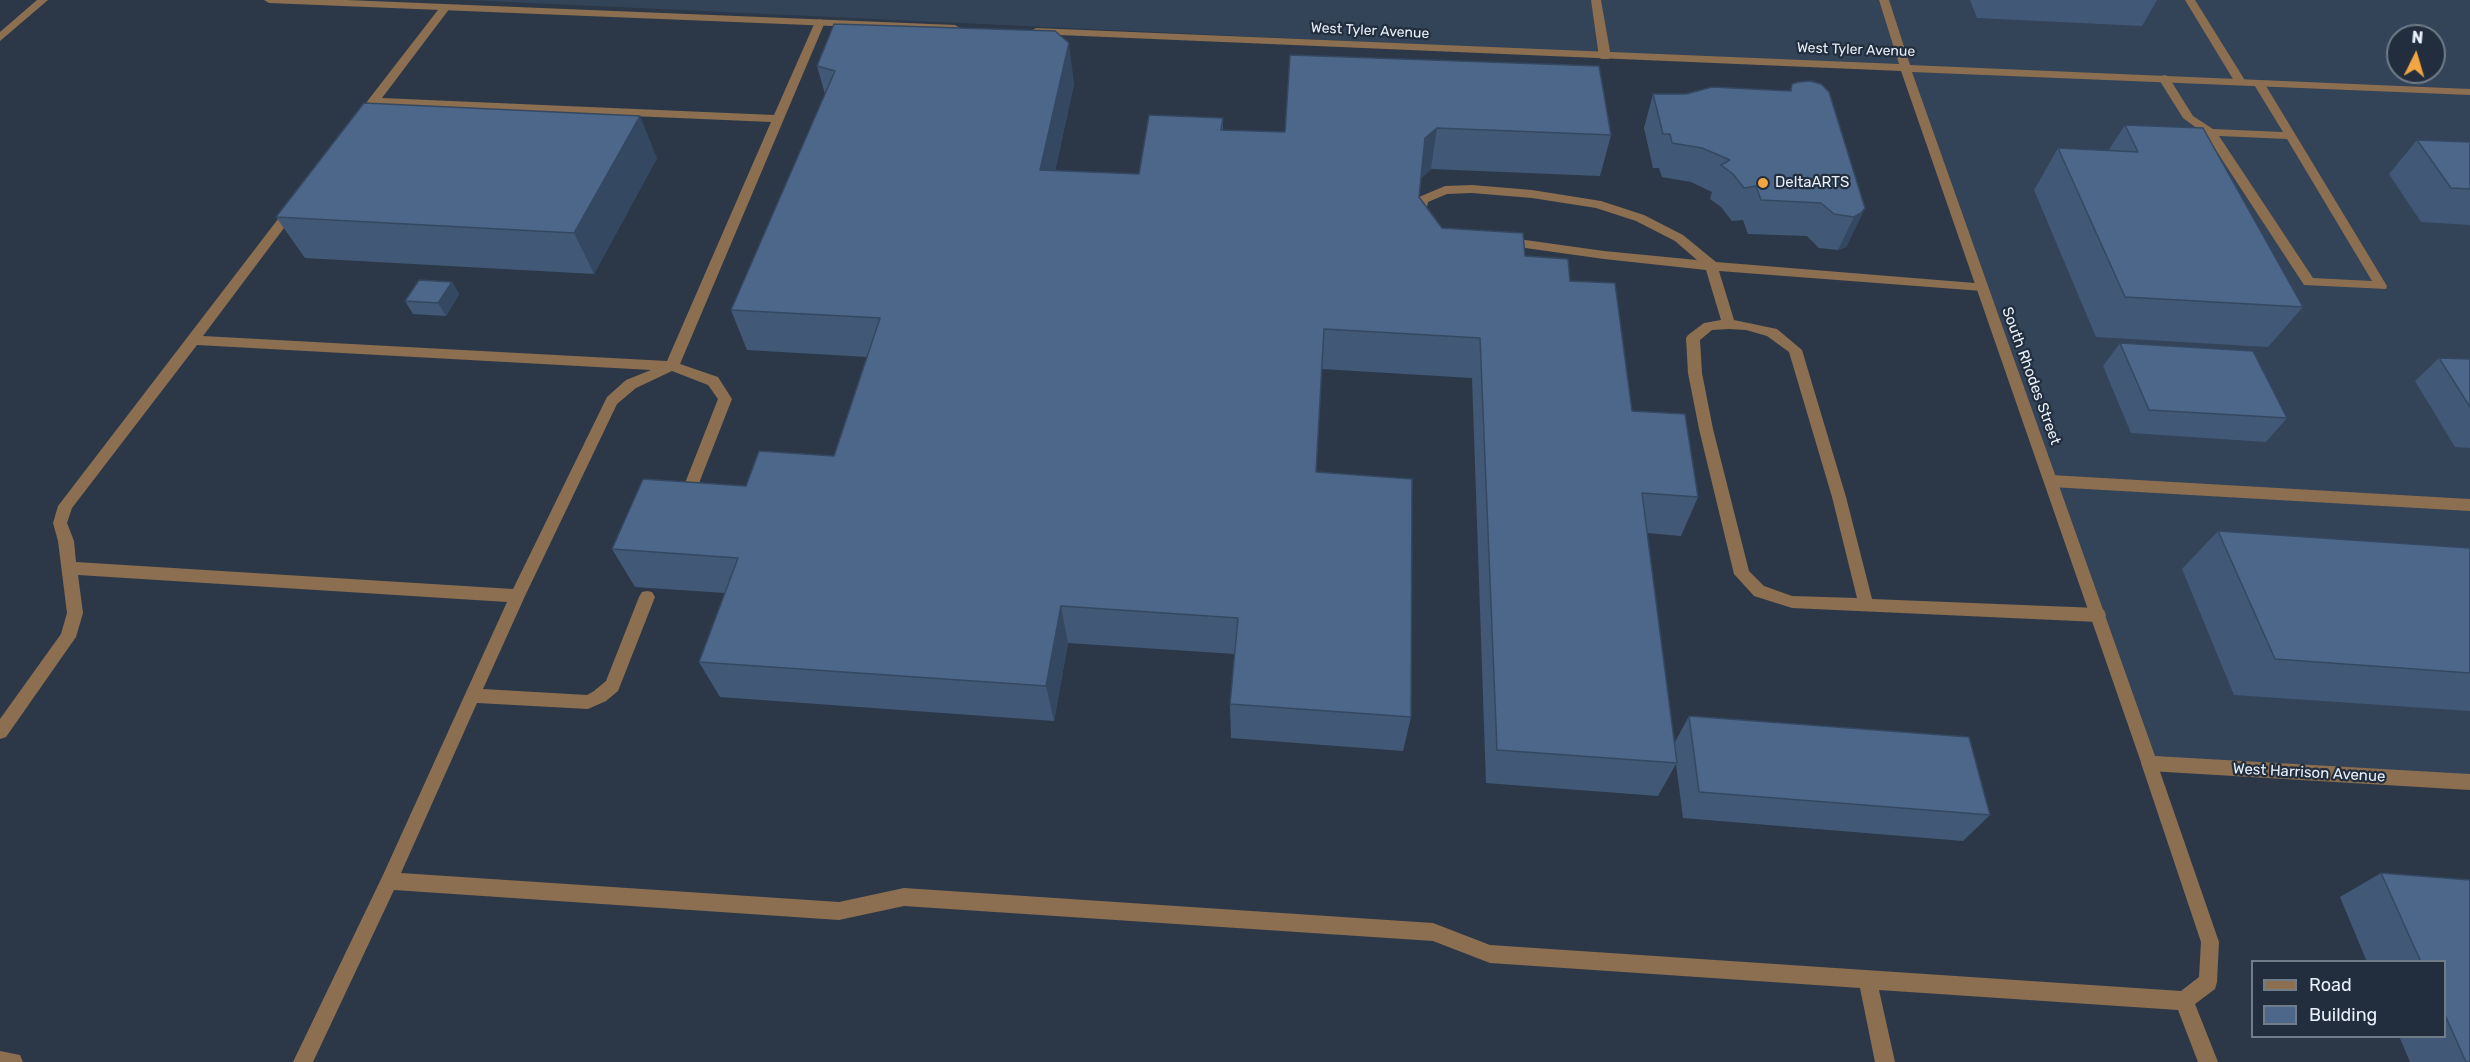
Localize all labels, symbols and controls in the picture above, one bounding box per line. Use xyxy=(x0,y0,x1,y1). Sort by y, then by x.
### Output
street label: West Tyler Avenue xyxy=(1310,20,1430,42)
north arrow xyxy=(2386,24,2446,84)
text: N xyxy=(2411,28,2424,48)
street label: West Tyler Avenue xyxy=(1796,40,1916,60)
place label: DeltaARTS xyxy=(1775,174,1849,192)
marker: DeltaARTS xyxy=(1756,176,1770,190)
street label: South Rhodes Street xyxy=(1998,305,2064,447)
street label: West Harrison Avenue xyxy=(2232,760,2386,786)
legend xyxy=(2251,960,2446,1038)
text: Road xyxy=(2309,974,2352,996)
text: Building xyxy=(2309,1004,2377,1026)

